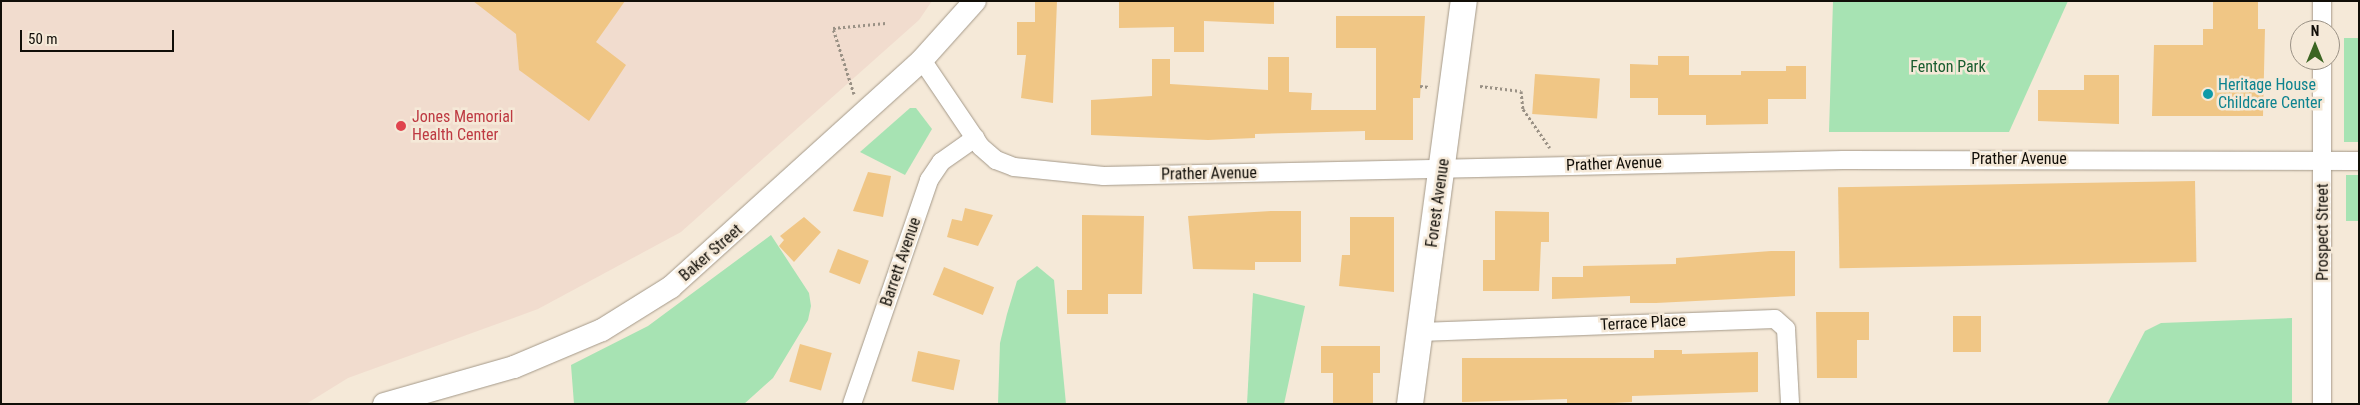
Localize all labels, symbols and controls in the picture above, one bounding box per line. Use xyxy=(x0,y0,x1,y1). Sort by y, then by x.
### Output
scale bar xyxy=(22,20,176,52)
north arrow xyxy=(2290,20,2340,70)
text: N xyxy=(2311,23,2319,39)
text: 50 m xyxy=(28,30,58,48)
park label: Fenton Park xyxy=(1910,57,1986,77)
place label: Heritage House Childcare Center xyxy=(2218,75,2322,113)
marker: Heritage House Childcare Center xyxy=(2202,88,2214,100)
place label: Jones Memorial Health Center xyxy=(412,107,514,145)
marker: Jones Memorial Health Center xyxy=(394,119,408,133)
street label: Prather Avenue xyxy=(1971,149,2067,169)
street label: Prather Avenue xyxy=(1566,153,1662,175)
street label: Forest Avenue xyxy=(1422,157,1454,249)
street label: Prather Avenue xyxy=(1161,164,1257,184)
street label: Prospect Street xyxy=(2313,183,2333,281)
street label: Barrett Avenue xyxy=(877,215,925,309)
street label: Baker Street xyxy=(676,220,746,286)
street label: Terrace Place xyxy=(1600,311,1686,335)

